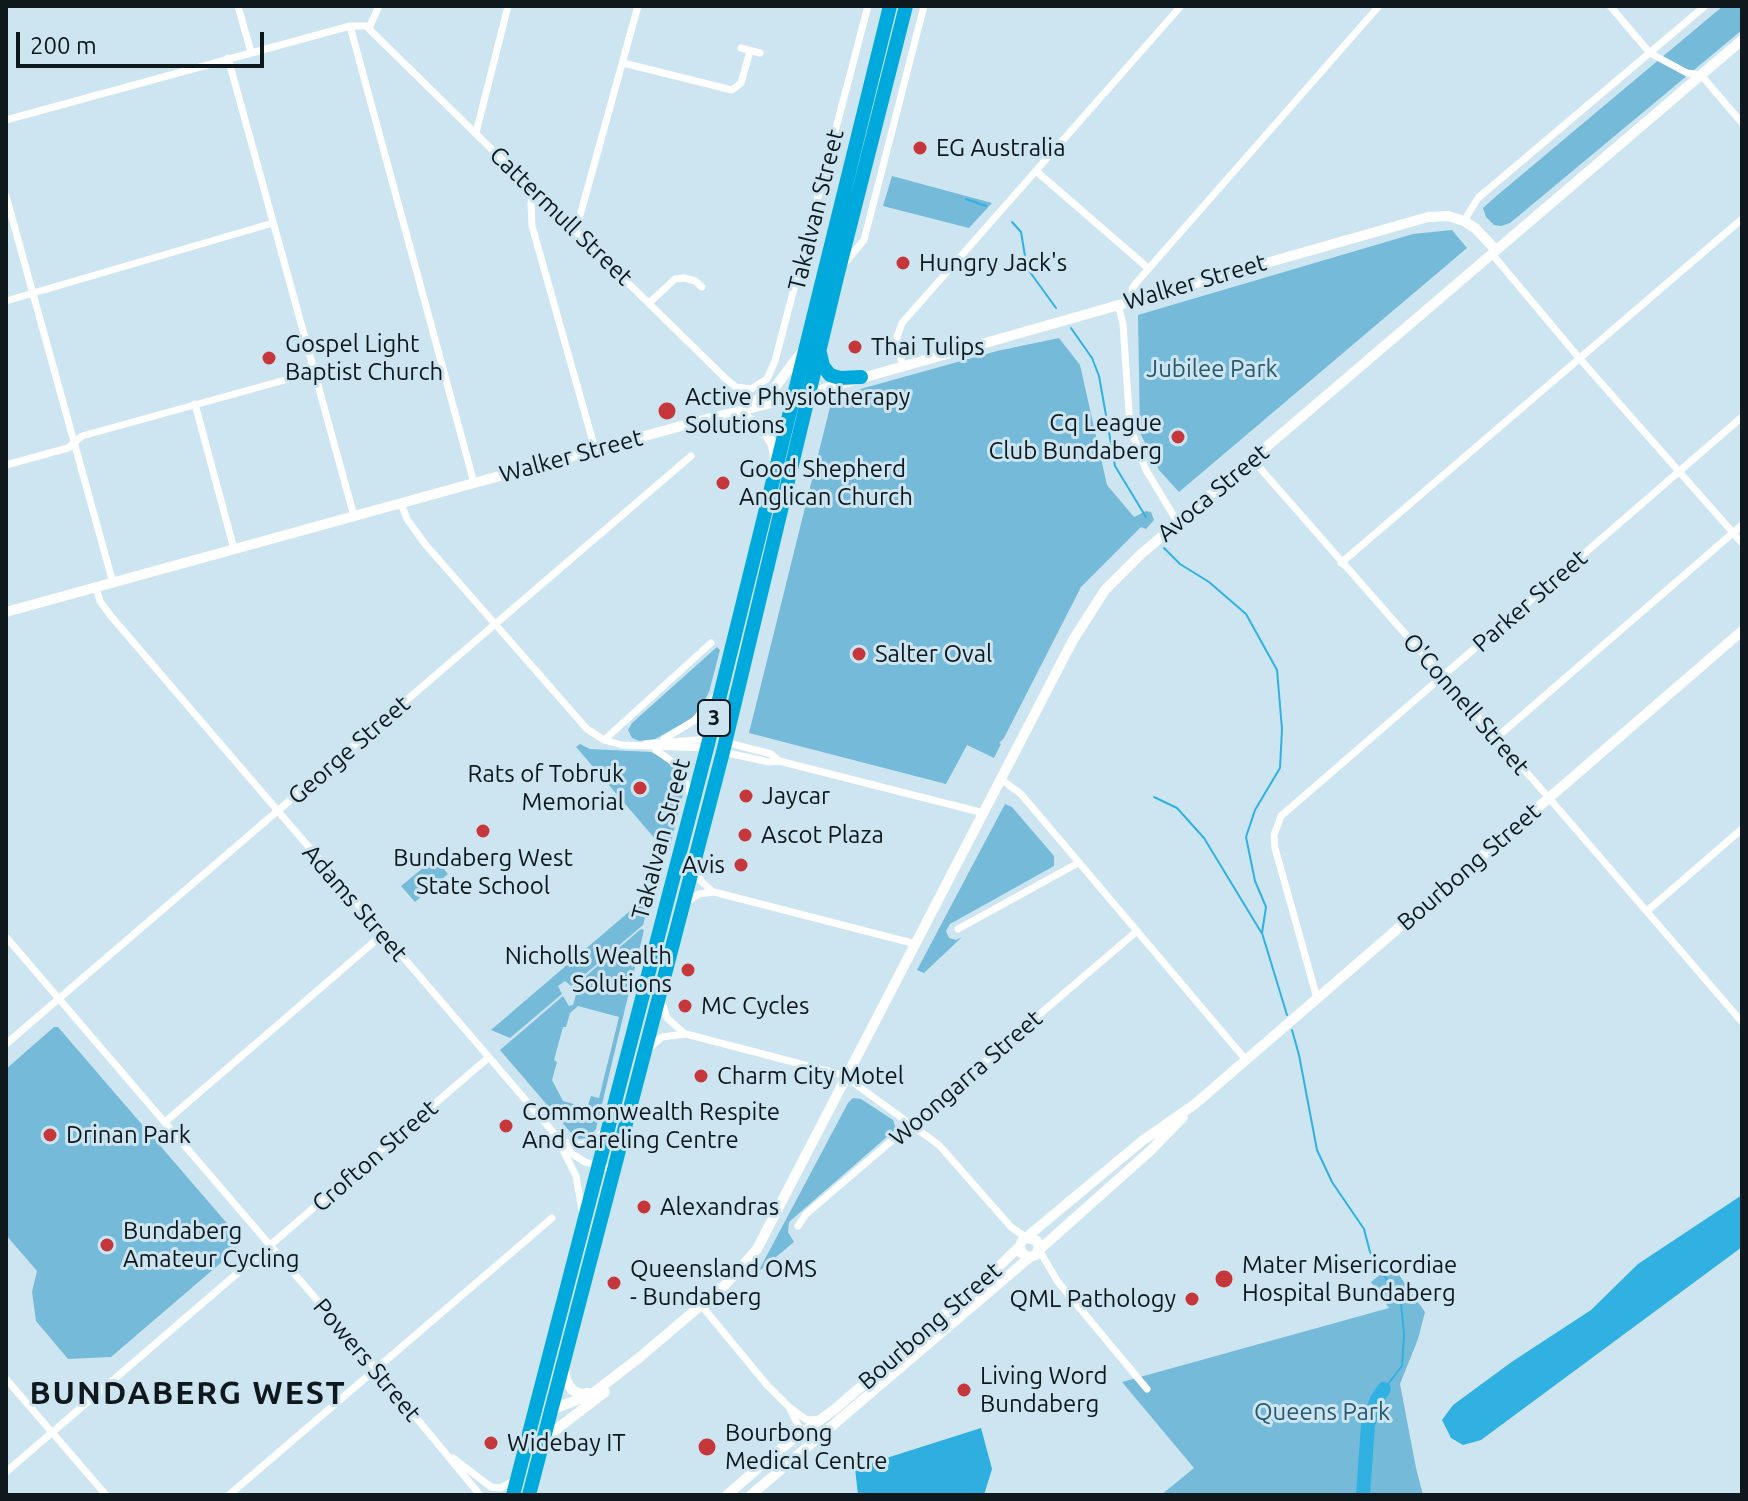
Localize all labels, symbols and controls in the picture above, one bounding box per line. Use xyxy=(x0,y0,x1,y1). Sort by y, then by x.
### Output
scale bar xyxy=(20,16,268,66)
text: 200 m xyxy=(30,32,97,59)
street label: Takalvan Street xyxy=(782,126,850,294)
place label: EG Australia xyxy=(936,134,1066,162)
marker: EG Australia xyxy=(911,139,929,157)
street label: Cattermull Street xyxy=(483,140,639,292)
street label: Walker Street xyxy=(1120,248,1270,316)
place label: Hungry Jack's xyxy=(919,249,1067,277)
marker: Hungry Jack's xyxy=(894,254,912,272)
place label: Gospel Light Baptist Church xyxy=(285,330,443,386)
place label: Thai Tulips xyxy=(871,333,985,361)
marker: Thai Tulips xyxy=(846,338,864,356)
marker: Gospel Light Baptist Church xyxy=(260,349,278,367)
park label: Jubilee Park xyxy=(1146,355,1278,383)
place label: Active Physiotherapy Solutions xyxy=(685,383,910,439)
marker: Active Physiotherapy Solutions xyxy=(656,400,678,422)
place label: Cq League Club Bundaberg xyxy=(989,409,1162,465)
street label: Walker Street xyxy=(496,423,646,489)
marker: Cq League Club Bundaberg xyxy=(1169,428,1187,446)
street label: Avoca Street xyxy=(1151,438,1275,548)
place label: Good Shepherd Anglican Church xyxy=(739,455,913,511)
marker: Good Shepherd Anglican Church xyxy=(714,474,732,492)
street label: Parker Street xyxy=(1467,544,1593,658)
street label: O'Connell Street xyxy=(1397,627,1535,781)
place label: Salter Oval xyxy=(875,640,992,668)
marker: Salter Oval xyxy=(850,645,868,663)
street label: George Street xyxy=(282,689,416,811)
road number: 3 xyxy=(698,700,730,736)
street label: Takalvan Street xyxy=(626,755,696,923)
place label: Rats of Tobruk Memorial xyxy=(468,760,624,816)
marker: Rats of Tobruk Memorial xyxy=(631,779,649,797)
place label: Jaycar xyxy=(762,782,830,810)
marker: Jaycar xyxy=(737,787,755,805)
street label: Bourbong Street xyxy=(1392,797,1546,937)
place label: Ascot Plaza xyxy=(761,821,884,849)
marker: Bundaberg West State School xyxy=(474,822,492,840)
marker: Ascot Plaza xyxy=(736,826,754,844)
street label: Adams Street xyxy=(296,839,414,967)
place label: Bundaberg West State School xyxy=(393,844,573,900)
place label: Avis xyxy=(682,851,725,879)
marker: Avis xyxy=(732,856,750,874)
place label: Nicholls Wealth Solutions xyxy=(505,942,672,998)
marker: Nicholls Wealth Solutions xyxy=(679,961,697,979)
place label: MC Cycles xyxy=(701,992,809,1020)
marker: MC Cycles xyxy=(676,997,694,1015)
street label: Woongarra Street xyxy=(884,1004,1048,1152)
place label: Charm City Motel xyxy=(717,1062,904,1090)
marker: Charm City Motel xyxy=(692,1067,710,1085)
street label: Crofton Street xyxy=(306,1094,444,1218)
place label: Commonwealth Respite And Careling Centre xyxy=(522,1098,780,1154)
marker: Commonwealth Respite And Careling Centre xyxy=(497,1117,515,1135)
place label: Drinan Park xyxy=(66,1121,191,1149)
marker: Drinan Park xyxy=(41,1126,59,1144)
place label: Alexandras xyxy=(660,1193,779,1221)
marker: Alexandras xyxy=(635,1198,653,1216)
place label: Bundaberg Amateur Cycling xyxy=(123,1217,300,1273)
marker: Bundaberg Amateur Cycling xyxy=(98,1236,116,1254)
place label: Mater Misericordiae Hospital Bundaberg xyxy=(1242,1251,1457,1307)
place label: Queensland OMS - Bundaberg xyxy=(630,1255,817,1311)
street label: Bourbong Street xyxy=(853,1256,1007,1396)
marker: Mater Misericordiae Hospital Bundaberg xyxy=(1213,1268,1235,1290)
marker: Queensland OMS - Bundaberg xyxy=(605,1274,623,1292)
place label: QML Pathology xyxy=(1010,1285,1176,1313)
marker: QML Pathology xyxy=(1183,1290,1201,1308)
street label: Powers Street xyxy=(307,1293,427,1427)
place label: Living Word Bundaberg xyxy=(980,1362,1108,1418)
district label: BUNDABERG WEST xyxy=(29,1374,347,1412)
marker: Living Word Bundaberg xyxy=(955,1381,973,1399)
park label: Queens Park xyxy=(1254,1398,1390,1426)
place label: Bourbong Medical Centre xyxy=(725,1419,888,1475)
place label: Widebay IT xyxy=(507,1429,626,1457)
marker: Widebay IT xyxy=(482,1434,500,1452)
marker: Bourbong Medical Centre xyxy=(696,1436,718,1458)

